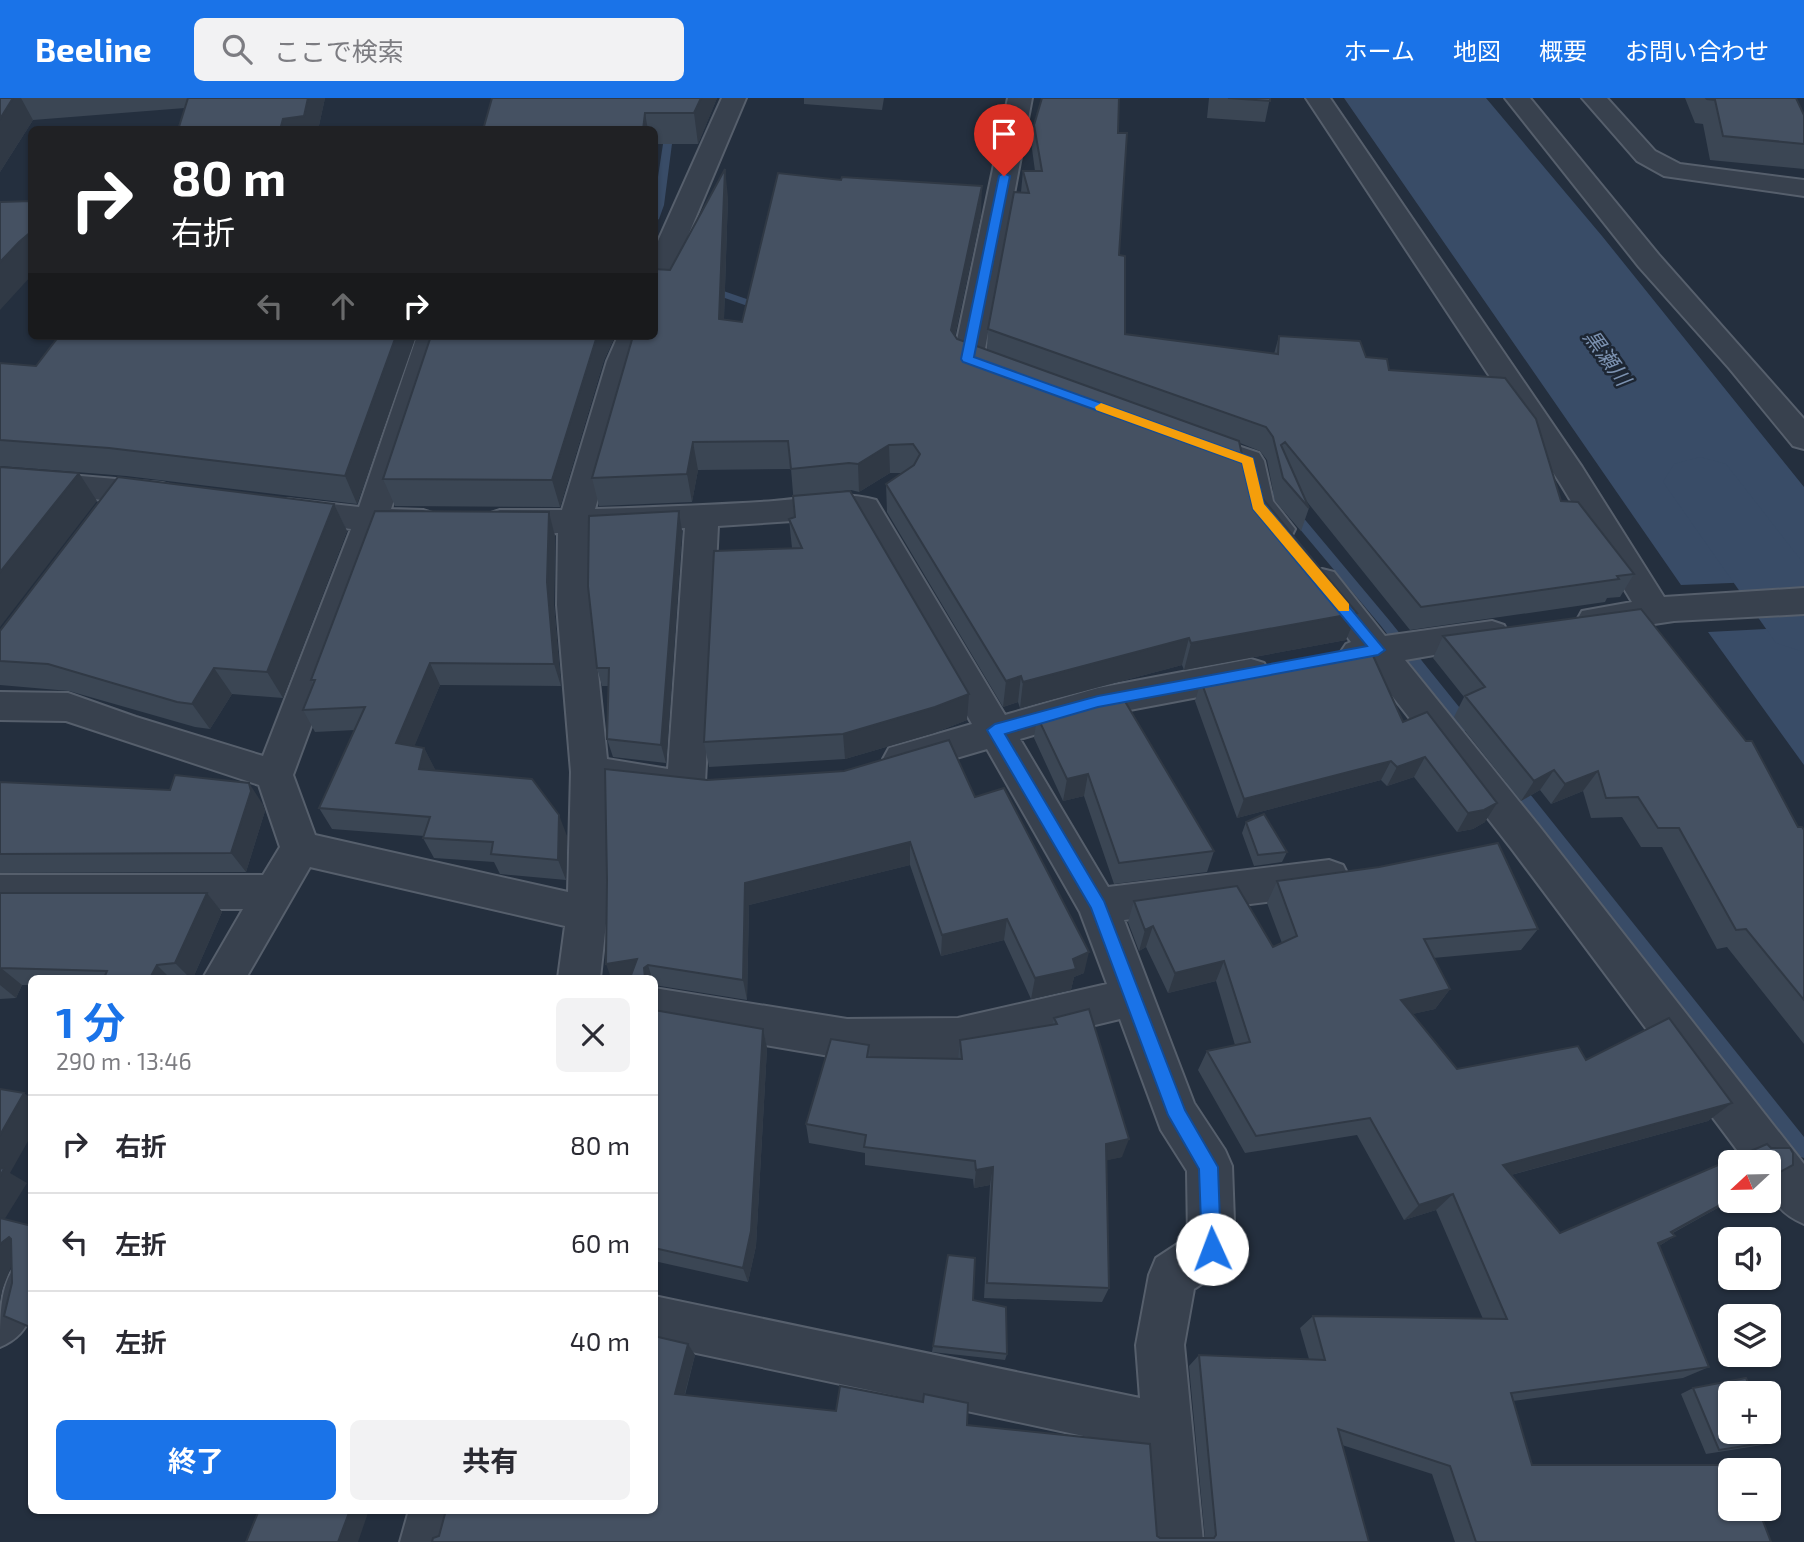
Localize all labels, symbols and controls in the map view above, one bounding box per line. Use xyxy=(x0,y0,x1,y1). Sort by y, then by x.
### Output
search box xyxy=(194,18,684,81)
text: Beeline xyxy=(35,29,152,69)
icon: search xyxy=(218,30,256,68)
text: ここで検索 xyxy=(274,35,404,66)
text: ホーム xyxy=(1344,36,1415,65)
text: 地図 xyxy=(1453,36,1501,65)
text: 概要 xyxy=(1539,36,1587,65)
text: お問い合わせ xyxy=(1625,36,1769,65)
pin xyxy=(974,104,1034,176)
icon: arrive xyxy=(985,115,1023,153)
text: 80 m xyxy=(171,147,286,206)
icon: right xyxy=(56,154,147,245)
text: 右折 xyxy=(171,212,235,250)
icon: left xyxy=(251,287,289,325)
icon: ahead xyxy=(324,287,362,325)
icon: right xyxy=(397,287,435,325)
water label: 黒瀬川 xyxy=(1579,324,1638,391)
text: 1 分 xyxy=(56,996,125,1046)
button: close xyxy=(556,998,630,1072)
text: 290 m · 13:46 xyxy=(56,1047,192,1075)
icon: right xyxy=(56,1125,94,1163)
text: 80 m xyxy=(570,1129,630,1160)
text: 右折 xyxy=(115,1130,167,1161)
north arrow xyxy=(1718,1150,1782,1213)
map controls xyxy=(1718,1150,1781,1521)
position arrow xyxy=(1175,1212,1249,1286)
icon: left xyxy=(56,1223,94,1261)
text: 60 m xyxy=(571,1227,630,1258)
button: sound xyxy=(1718,1227,1781,1290)
text: 左折 xyxy=(115,1228,167,1259)
button: layers xyxy=(1718,1304,1781,1367)
icon: left xyxy=(56,1321,94,1359)
text: 40 m xyxy=(570,1325,630,1356)
text: 左折 xyxy=(115,1326,167,1357)
button: + xyxy=(1718,1381,1781,1444)
button: 終了 xyxy=(56,1420,336,1500)
button: 共有 xyxy=(350,1420,630,1500)
button: − xyxy=(1718,1458,1781,1521)

